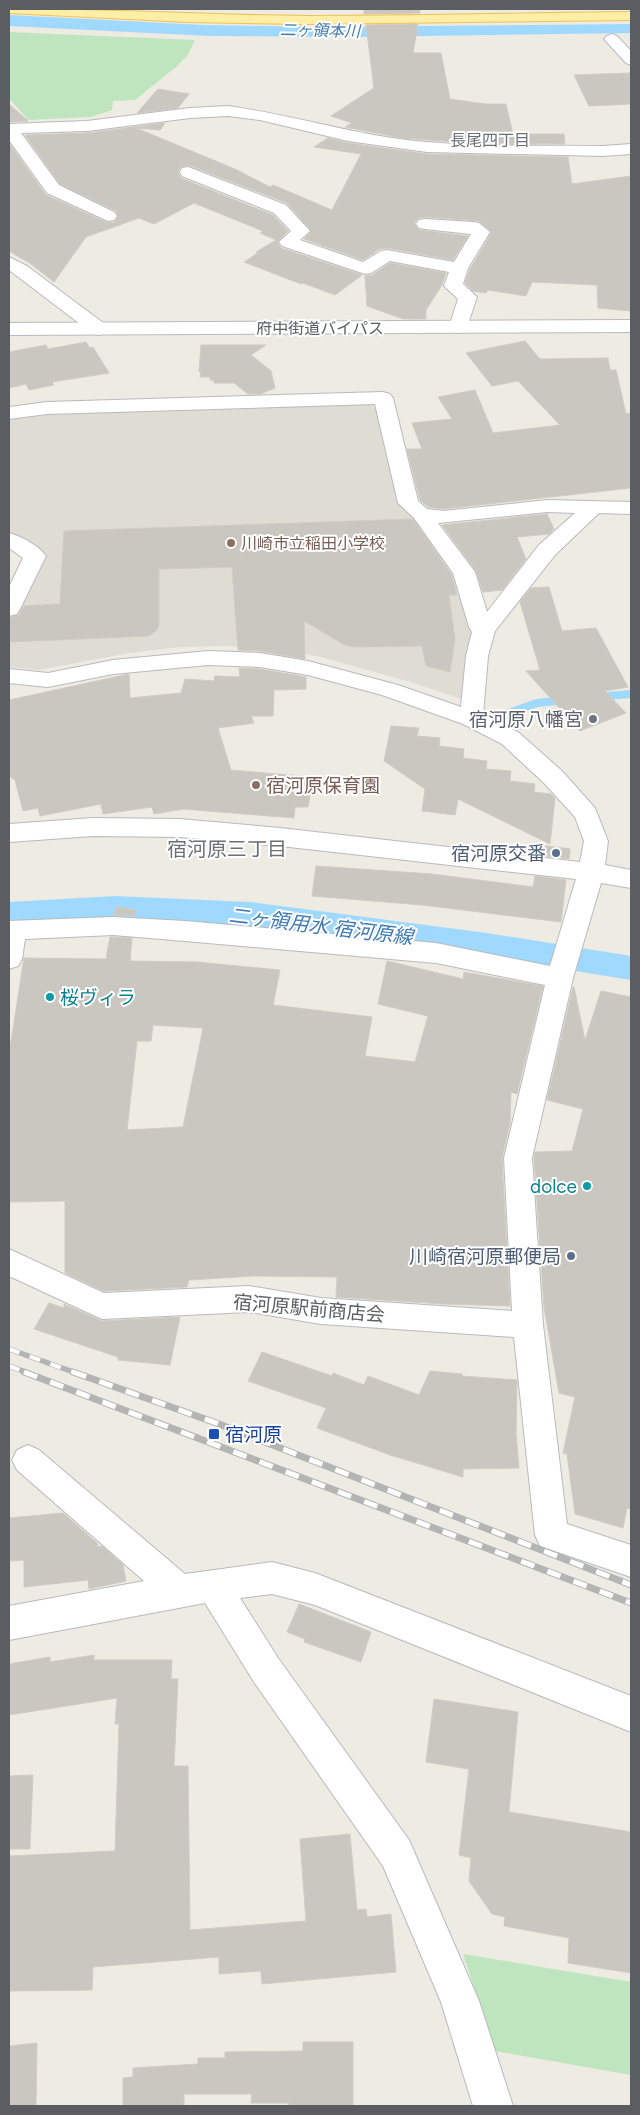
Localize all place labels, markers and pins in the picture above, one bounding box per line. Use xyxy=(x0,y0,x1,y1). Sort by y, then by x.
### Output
place label: 川崎市立稲田小学校 xyxy=(241,534,385,553)
marker: 川崎市立稲田小学校 xyxy=(225,537,237,549)
place label: 宿河原八幡宮 xyxy=(469,708,583,731)
marker: 宿河原八幡宮 xyxy=(587,713,599,725)
place label: 宿河原保育園 xyxy=(266,774,380,797)
marker: 宿河原保育園 xyxy=(250,779,262,791)
place label: 宿河原交番 xyxy=(451,842,546,865)
marker: 宿河原交番 xyxy=(550,847,562,859)
place label: 桜ヴィラ xyxy=(60,986,136,1009)
marker: 桜ヴィラ xyxy=(44,991,56,1003)
place label: dolce xyxy=(530,1175,577,1198)
marker: dolce xyxy=(581,1180,593,1192)
place label: 川崎宿河原郵便局 xyxy=(409,1245,561,1268)
marker: 川崎宿河原郵便局 xyxy=(565,1250,577,1262)
place label: 宿河原 xyxy=(225,1423,282,1446)
marker: 宿河原 xyxy=(207,1427,221,1441)

